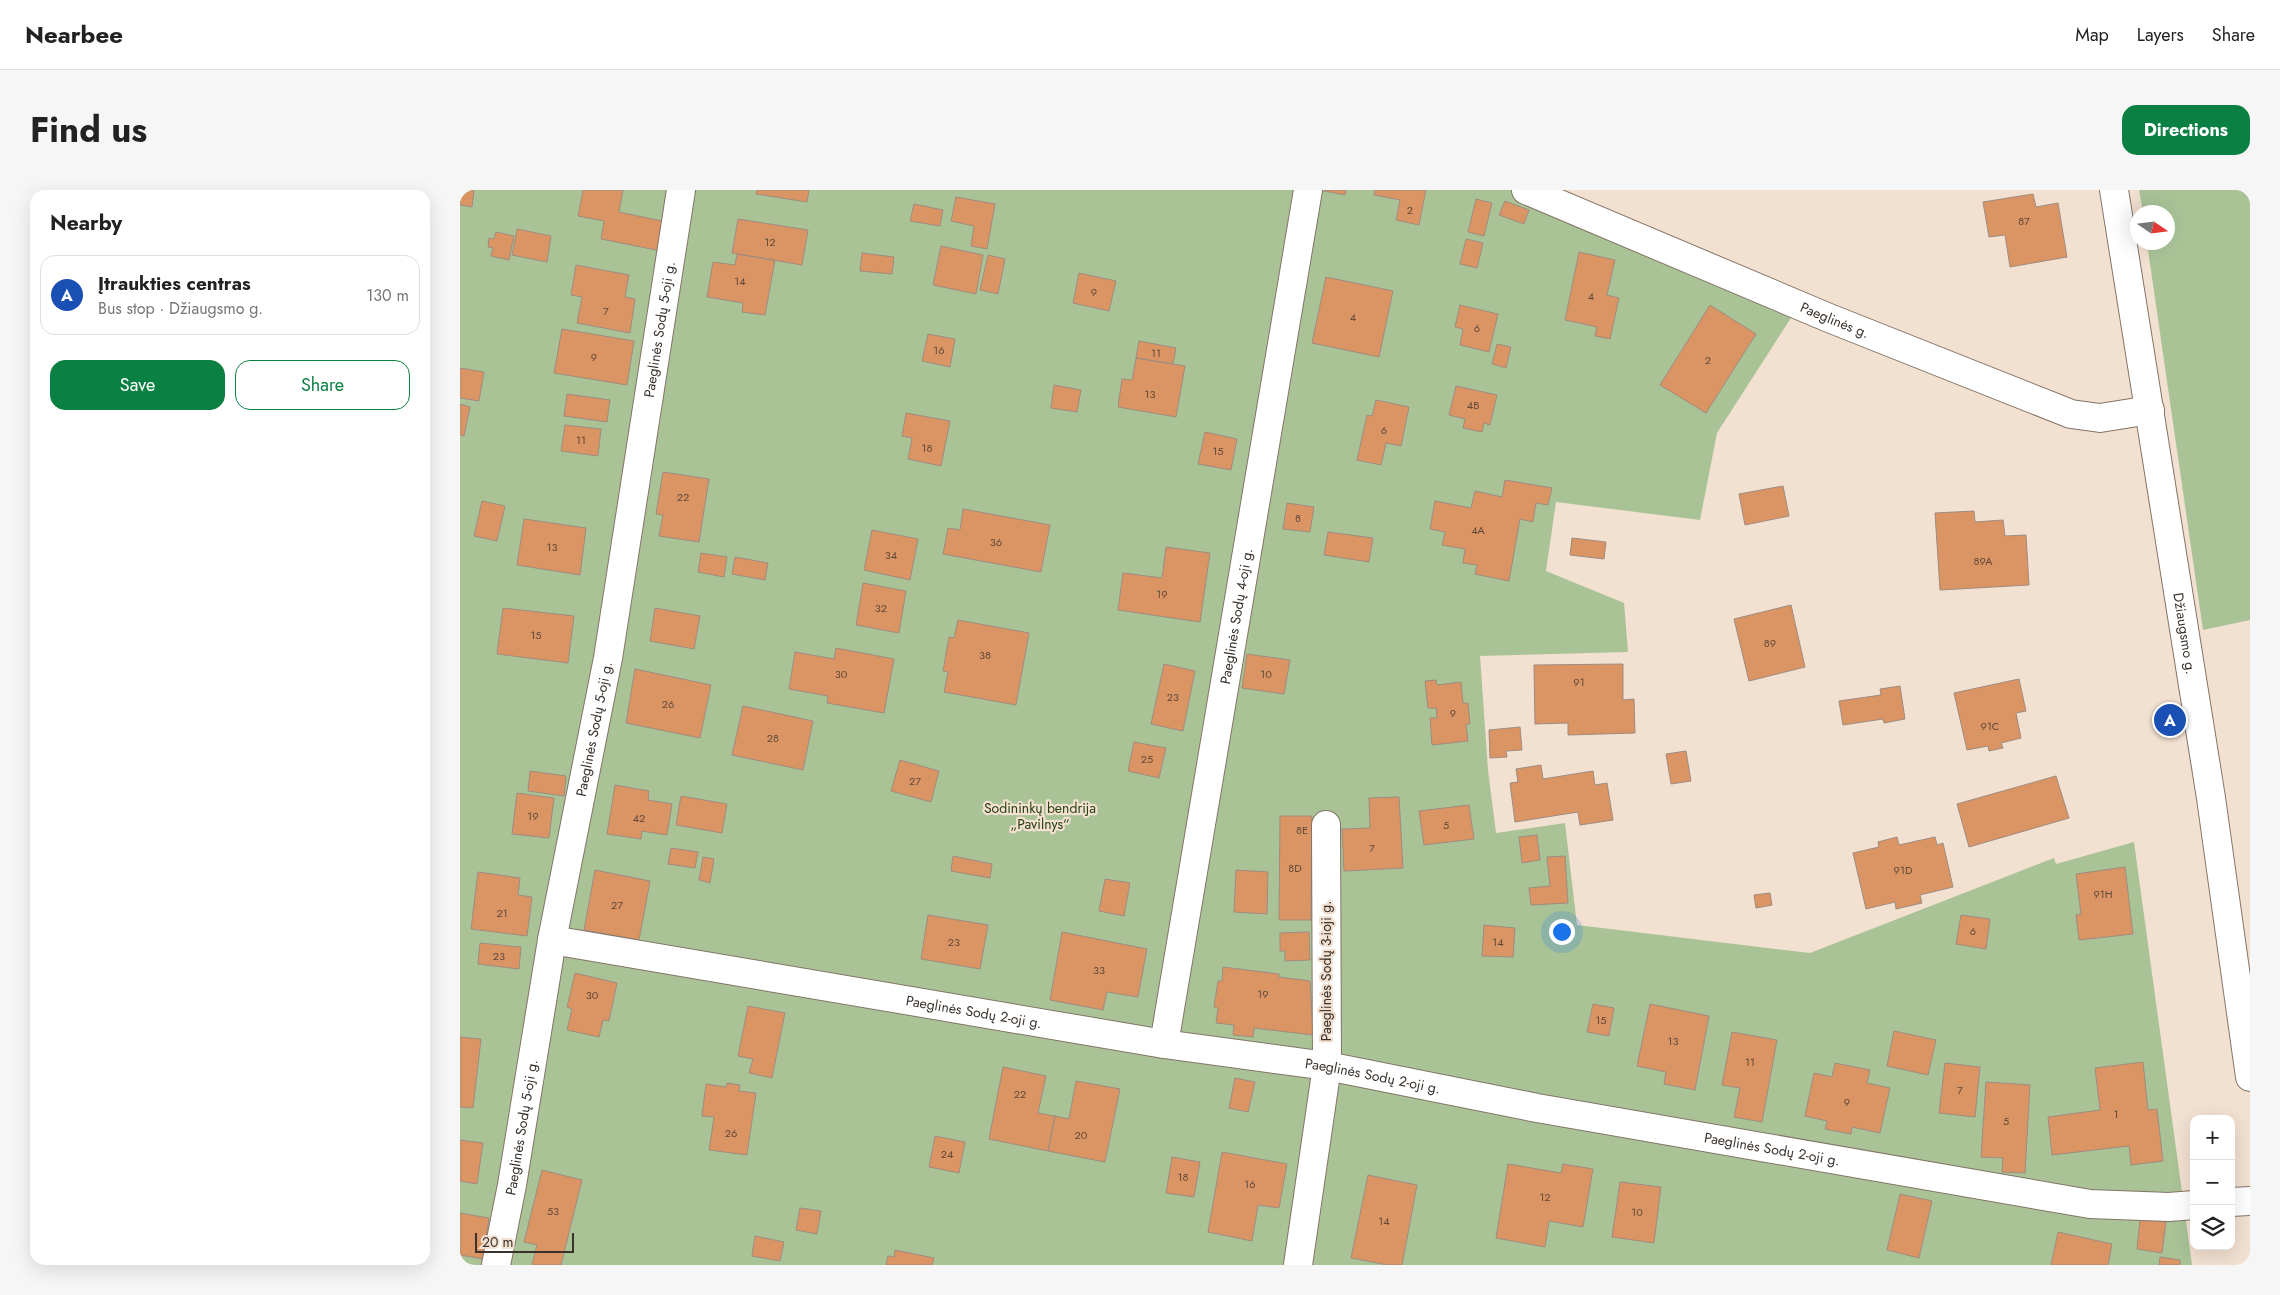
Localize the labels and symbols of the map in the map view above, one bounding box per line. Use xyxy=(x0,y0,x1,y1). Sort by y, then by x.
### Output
house number: 2 xyxy=(1407,202,1413,218)
north arrow xyxy=(2130,205,2175,250)
house number: 87 xyxy=(2018,213,2030,229)
house number: 12 xyxy=(764,234,776,250)
street label: Paeglinės Sodų 5-oji g. xyxy=(639,260,680,399)
house number: 14 xyxy=(734,273,746,289)
house number: 9 xyxy=(1091,284,1097,300)
house number: 4 xyxy=(1588,288,1595,304)
street label: Paeglinės g. xyxy=(1797,297,1872,343)
house number: 7 xyxy=(603,303,609,319)
house number: 4 xyxy=(1350,309,1357,325)
house number: 6 xyxy=(1474,320,1480,336)
house number: 16 xyxy=(933,342,945,358)
house number: 11 xyxy=(1151,345,1161,361)
house number: 9 xyxy=(591,349,597,365)
house number: 2 xyxy=(1705,352,1711,368)
house number: 13 xyxy=(1145,386,1155,402)
house number: 4B xyxy=(1467,397,1479,413)
house number: 6 xyxy=(1381,422,1387,438)
house number: 11 xyxy=(576,432,586,448)
house number: 18 xyxy=(922,440,932,456)
house number: 15 xyxy=(1212,443,1224,459)
house number: 22 xyxy=(677,489,689,505)
house number: 8 xyxy=(1295,510,1301,526)
house number: 4A xyxy=(1471,522,1486,538)
house number: 36 xyxy=(990,534,1002,550)
house number: 13 xyxy=(547,539,557,555)
street label: Paeglinės Sodų 4-oji g. xyxy=(1215,546,1257,686)
house number: 34 xyxy=(885,547,898,563)
house number: 89A xyxy=(1974,553,1993,569)
house number: 19 xyxy=(1156,586,1168,602)
street label: Džiaugsmo g. xyxy=(2168,591,2201,676)
house number: 32 xyxy=(875,600,887,616)
house number: 15 xyxy=(530,627,542,643)
house number: 89 xyxy=(1764,635,1776,651)
house number: 38 xyxy=(979,647,991,663)
street label: Paeglinės Sodų 5-oji g. xyxy=(571,660,617,798)
house number: 30 xyxy=(835,666,848,682)
house number: 10 xyxy=(1260,666,1272,682)
house number: 91 xyxy=(1573,674,1585,690)
house number: 23 xyxy=(1167,689,1179,705)
house number: 26 xyxy=(662,696,674,712)
pin: A xyxy=(2154,701,2186,739)
house number: 9 xyxy=(1450,705,1456,721)
house number: 91C xyxy=(1981,718,1999,734)
house number: 28 xyxy=(767,730,779,746)
house number: 25 xyxy=(1141,751,1153,767)
house number: 27 xyxy=(909,773,921,789)
park label: Sodininkų bendrija „Pavilnys“ xyxy=(984,798,1096,834)
house number: 19 xyxy=(527,808,539,824)
house number: 42 xyxy=(633,810,645,826)
house number: 5 xyxy=(1443,817,1449,833)
house number: 8E xyxy=(1296,822,1308,838)
house number: 7 xyxy=(1369,840,1375,856)
house number: 8D xyxy=(1288,860,1302,876)
house number: 91D xyxy=(1894,862,1913,878)
house number: 91H xyxy=(2093,886,2113,902)
house number: 27 xyxy=(611,897,623,913)
street label: Paeglinės Sodų 3-ioji g. xyxy=(1316,901,1336,1041)
house number: 21 xyxy=(496,905,508,921)
your location xyxy=(1549,919,1575,945)
house number: 6 xyxy=(1970,923,1976,939)
house number: 23 xyxy=(948,934,960,950)
house number: 14 xyxy=(1492,934,1504,950)
house number: 23 xyxy=(493,948,505,964)
house number: 33 xyxy=(1093,962,1105,978)
house number: 19 xyxy=(1257,986,1269,1002)
house number: 30 xyxy=(586,987,599,1003)
street label: Paeglinės Sodų 2-oji g. xyxy=(904,990,1043,1033)
house number: 15 xyxy=(1595,1012,1607,1028)
house number: 13 xyxy=(1668,1033,1678,1049)
street label: Paeglinės Sodų 2-oji g. xyxy=(1304,1053,1442,1098)
house number: 11 xyxy=(1745,1054,1755,1070)
street label: Paeglinės Sodų 5-oji g. xyxy=(500,1058,542,1197)
house number: 7 xyxy=(1957,1082,1963,1098)
house number: 22 xyxy=(1014,1086,1026,1102)
house number: 9 xyxy=(1844,1094,1850,1110)
house number: 1 xyxy=(2114,1106,2118,1122)
house number: 5 xyxy=(2003,1113,2009,1129)
house number: 26 xyxy=(725,1125,737,1141)
house number: 20 xyxy=(1075,1127,1088,1143)
street label: Paeglinės Sodų 2-oji g. xyxy=(1703,1127,1842,1170)
house number: 24 xyxy=(941,1146,954,1162)
house number: 18 xyxy=(1178,1169,1188,1185)
house number: 16 xyxy=(1244,1176,1256,1192)
house number: 12 xyxy=(1539,1189,1551,1205)
house number: 53 xyxy=(547,1203,559,1219)
house number: 10 xyxy=(1631,1204,1643,1220)
house number: 14 xyxy=(1378,1213,1390,1229)
scale bar xyxy=(475,1230,574,1253)

